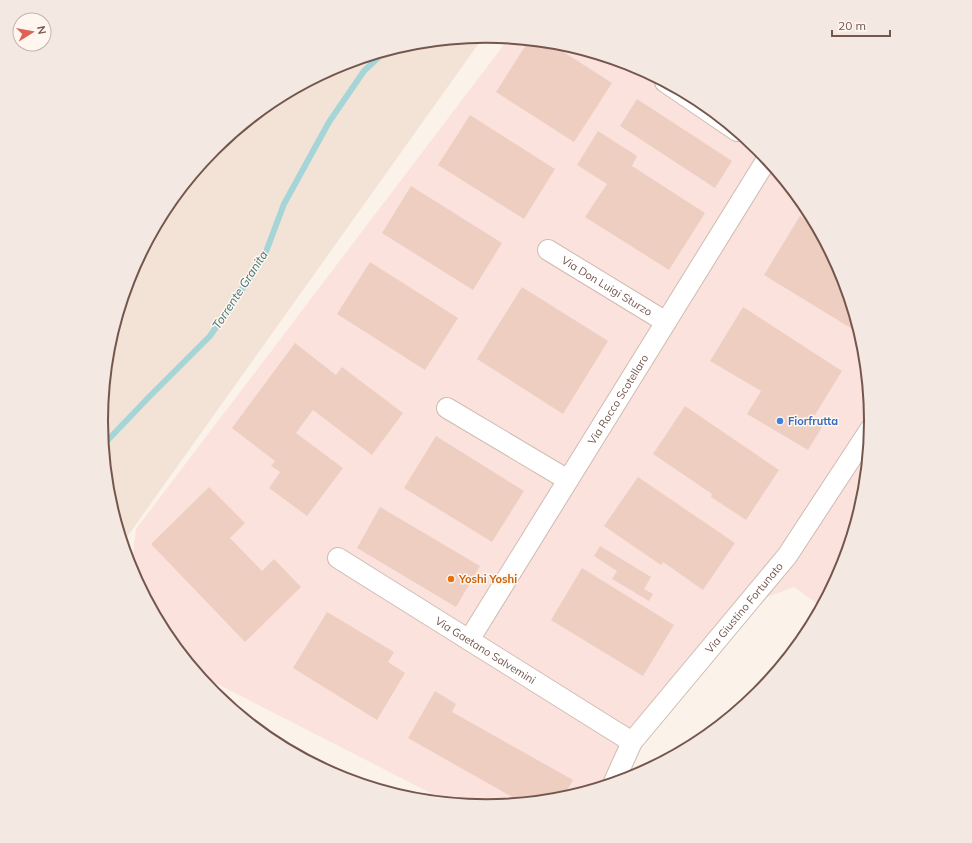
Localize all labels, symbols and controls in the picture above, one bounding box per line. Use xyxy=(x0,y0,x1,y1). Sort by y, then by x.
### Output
north arrow xyxy=(12,12,52,52)
scale bar xyxy=(832,12,890,38)
text: 20 m xyxy=(838,18,866,33)
text: N xyxy=(34,25,49,36)
water label: Torrente Granita xyxy=(209,248,271,332)
street label: Via Don Luigi Sturzo xyxy=(559,253,655,319)
street label: Via Rocco Scotellaro xyxy=(585,352,651,447)
place label: Fiorfrutta xyxy=(788,414,838,428)
marker: Fiorfrutta xyxy=(775,416,785,426)
street label: Via Giustino Fortunato xyxy=(702,559,786,656)
place label: Yoshi Yoshi xyxy=(458,572,517,586)
marker: Yoshi Yoshi xyxy=(446,574,456,584)
street label: Via Gaetano Salvemini xyxy=(433,614,538,687)

